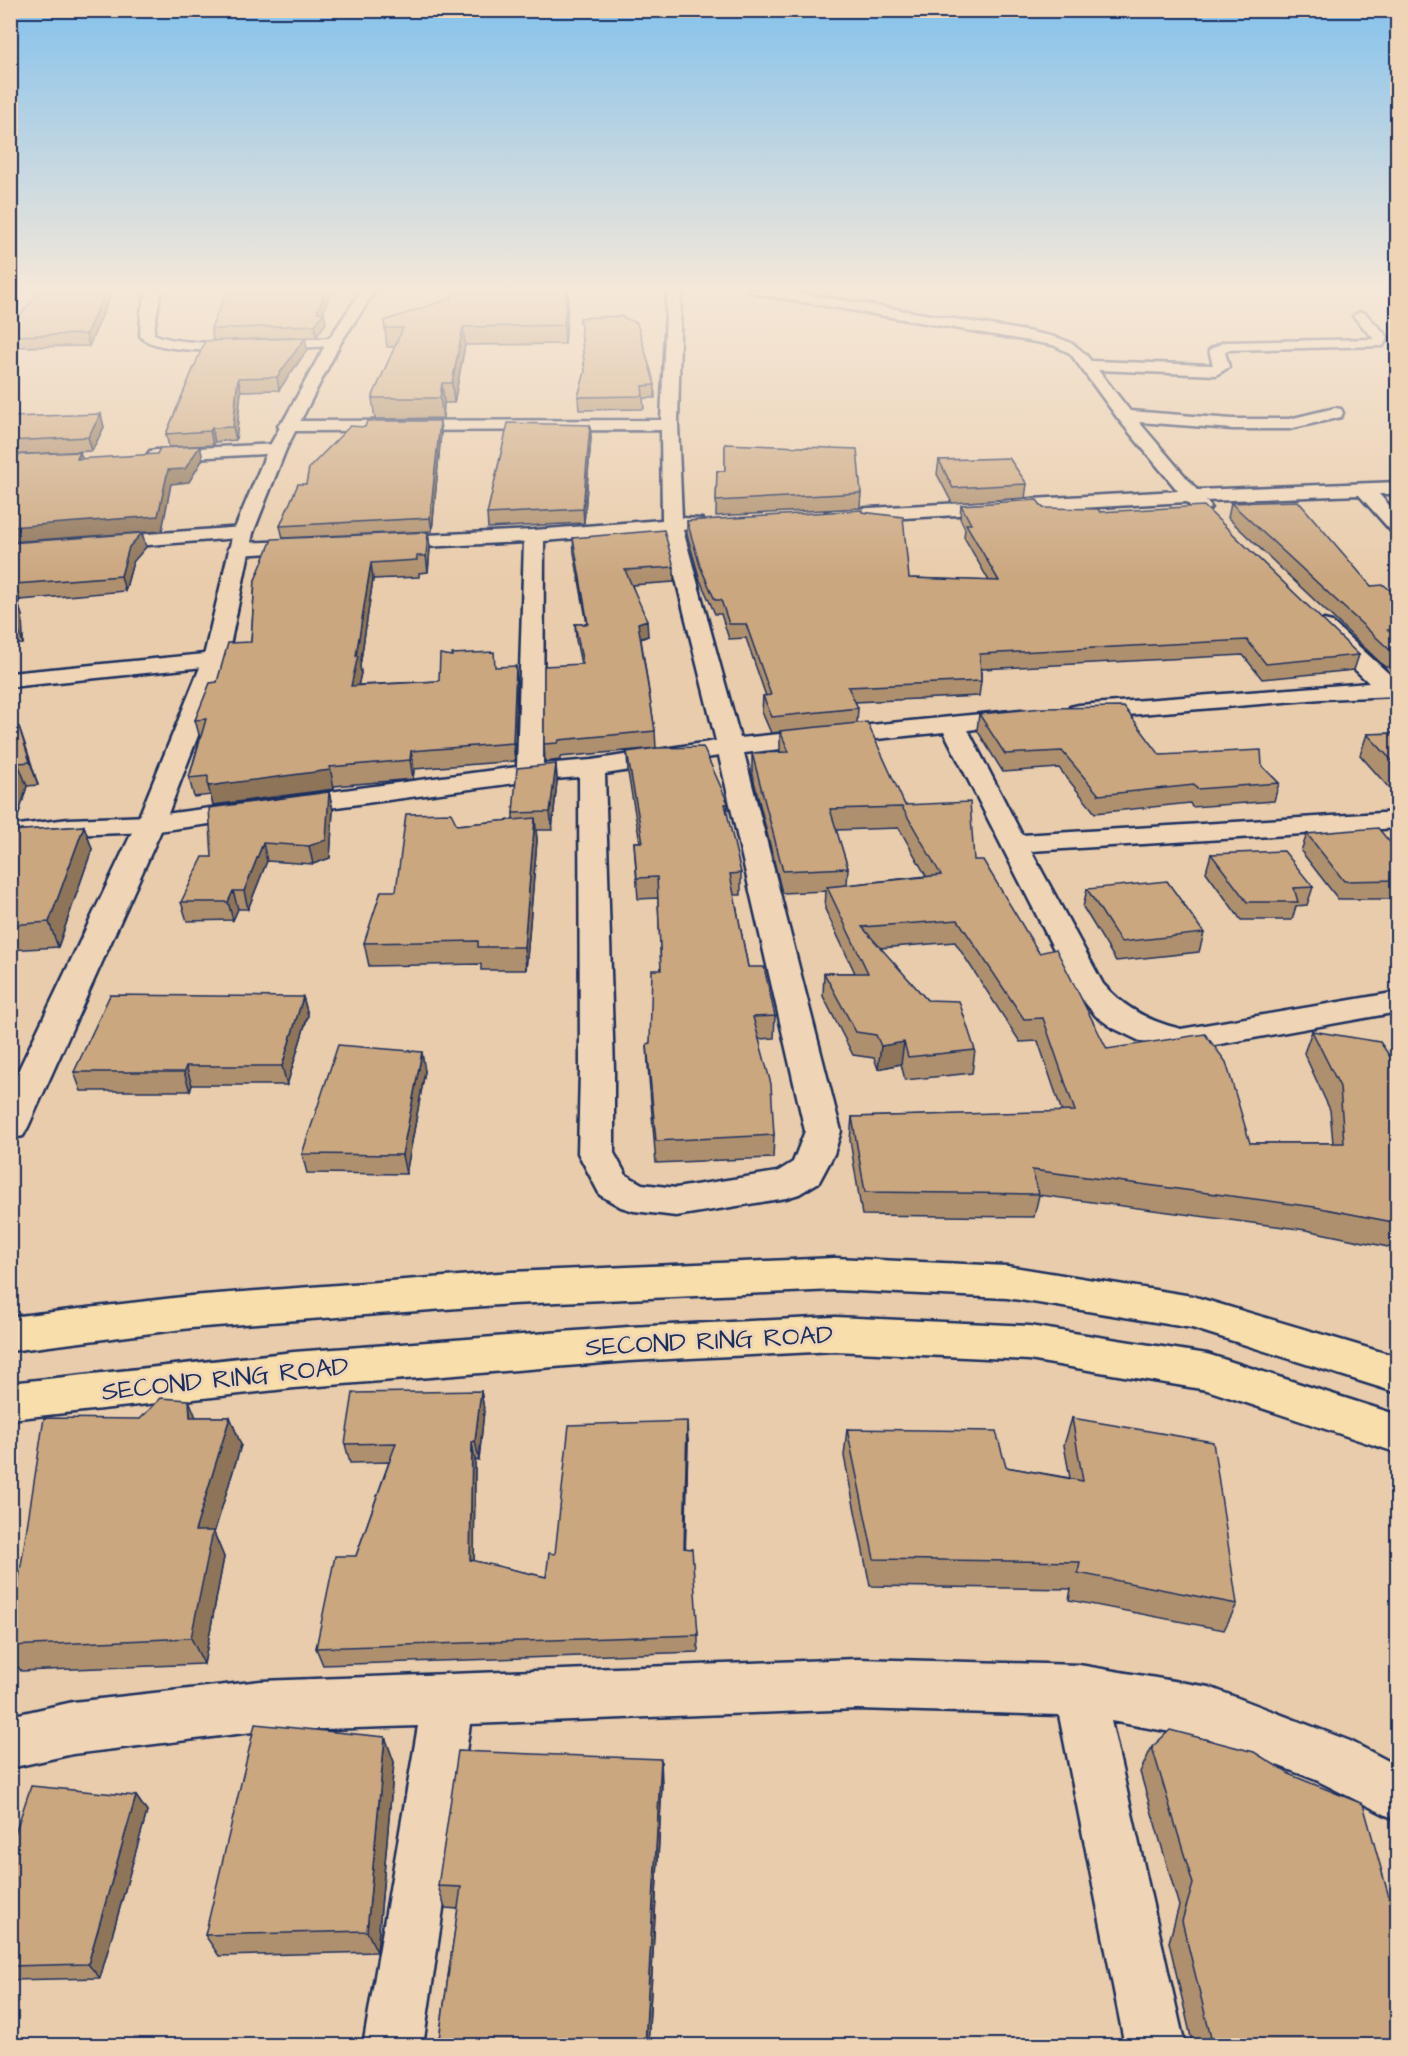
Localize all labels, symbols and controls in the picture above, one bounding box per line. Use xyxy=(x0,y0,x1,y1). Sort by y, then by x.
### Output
street label: SECOND RING ROAD xyxy=(584,1317,834,1365)
street label: SECOND RING ROAD xyxy=(100,1348,350,1410)

